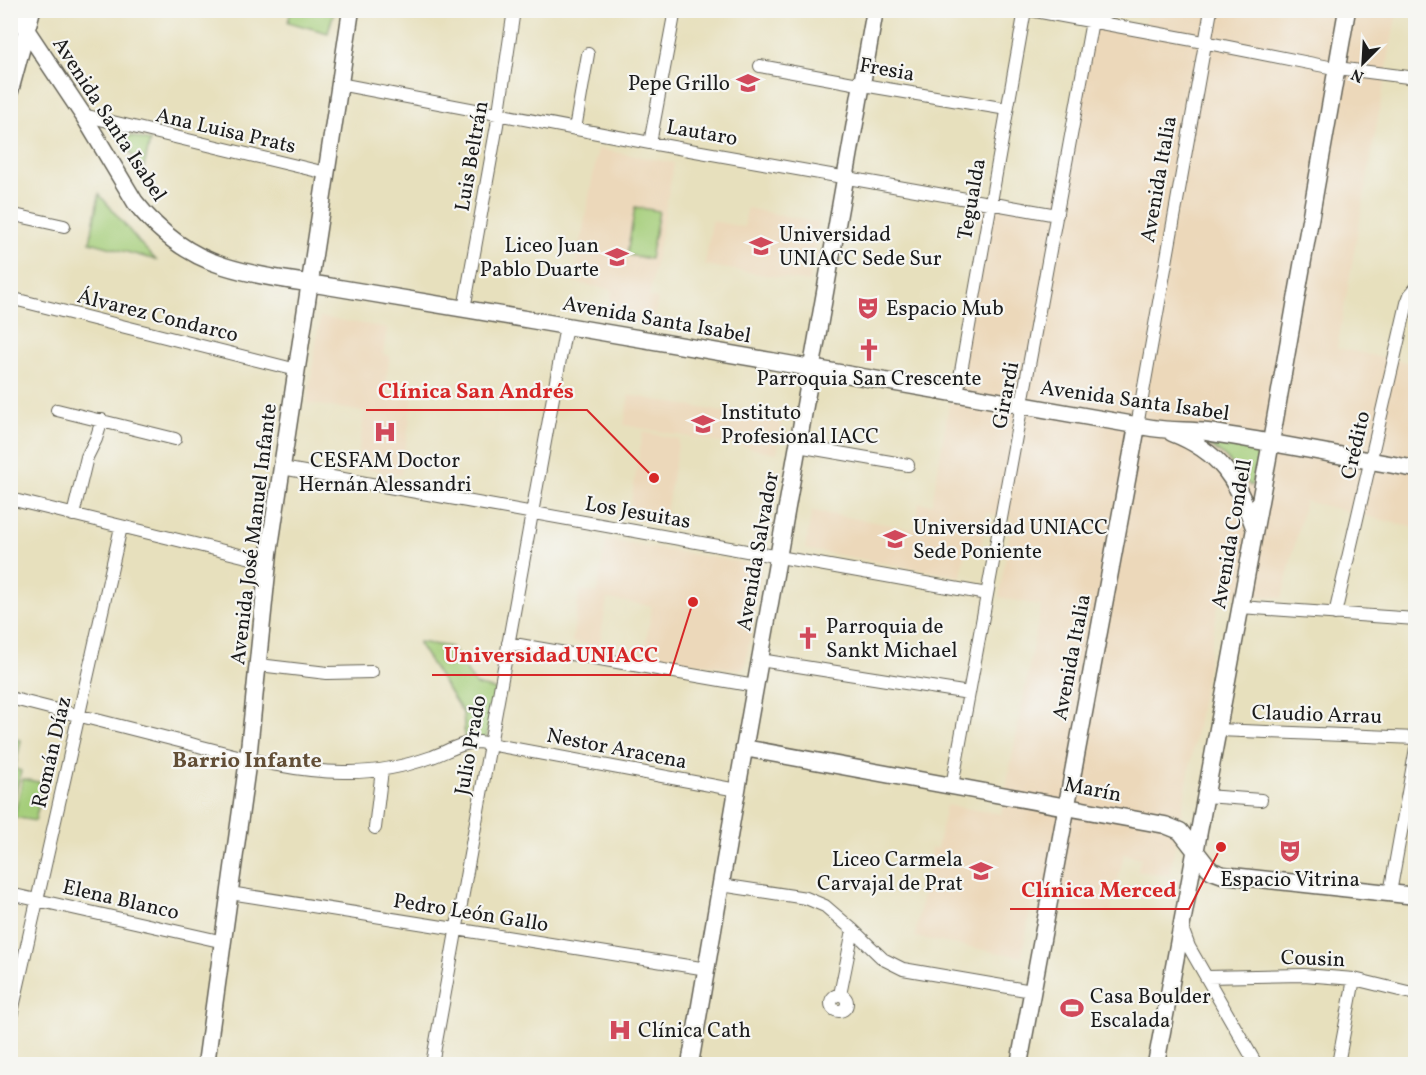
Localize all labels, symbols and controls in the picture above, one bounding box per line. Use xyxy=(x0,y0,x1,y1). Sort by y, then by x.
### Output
street label: Avenida Santa Isabel xyxy=(45,32,173,208)
north arrow xyxy=(1333,33,1393,93)
street label: Fresia xyxy=(857,51,917,90)
text: N xyxy=(1348,62,1367,87)
place label: Pepe Grillo xyxy=(628,70,730,99)
school or university icon: Pepe Grillo xyxy=(735,70,761,96)
street label: Luis Beltrán xyxy=(449,99,496,214)
street label: Ana Luisa Prats xyxy=(153,101,299,162)
street label: Lautaro xyxy=(664,113,740,154)
street label: Avenida Italia xyxy=(1134,114,1185,245)
street label: Tegualda xyxy=(951,156,994,242)
place label: Universidad UNIACC Sede Sur xyxy=(779,221,942,274)
place label: Liceo Juan Pablo Duarte xyxy=(480,232,599,285)
school or university icon: Universidad UNIACC Sede Sur xyxy=(748,233,774,259)
school or university icon: Liceo Juan Pablo Duarte xyxy=(604,244,630,270)
street label: Álvarez Condarco xyxy=(74,282,241,351)
street label: Avenida Santa Isabel xyxy=(560,290,753,351)
theatre icon: Espacio Mub xyxy=(855,295,881,321)
place label: Espacio Mub xyxy=(886,295,1004,324)
church icon: Parroquia San Crescente xyxy=(856,337,882,363)
street label: Girardi xyxy=(986,359,1027,431)
place label: Parroquia San Crescente xyxy=(757,365,982,394)
callout: Clínica San Andrés xyxy=(366,370,587,410)
street label: Avenida Santa Isabel xyxy=(1038,374,1231,429)
text: Clínica San Andrés xyxy=(378,377,574,408)
place label: Instituto Profesional IACC xyxy=(721,399,879,452)
street label: Avenida José Manuel Infante xyxy=(224,402,285,666)
street label: Crédito xyxy=(1335,408,1378,482)
school or university icon: Instituto Profesional IACC xyxy=(690,411,716,437)
hospital icon: CESFAM Doctor Hernán Alessandri xyxy=(372,419,398,445)
place label: CESFAM Doctor Hernán Alessandri xyxy=(298,447,472,500)
street label: Avenida Condell xyxy=(1205,457,1260,611)
street label: Avenida Salvador xyxy=(730,469,787,633)
street label: Los Jesuitas xyxy=(583,490,693,537)
place label: Universidad UNIACC Sede Poniente xyxy=(913,514,1108,567)
school or university icon: Universidad UNIACC Sede Poniente xyxy=(882,526,908,552)
street label: Avenida Italia xyxy=(1046,592,1099,723)
place label: Parroquia de Sankt Michael xyxy=(826,613,958,666)
church icon: Parroquia de Sankt Michael xyxy=(795,625,821,651)
callout: Universidad UNIACC xyxy=(432,635,670,675)
text: Universidad UNIACC xyxy=(444,641,658,672)
street label: Julio Prado xyxy=(448,693,495,798)
street label: Román Díaz xyxy=(26,694,79,811)
street label: Claudio Arrau xyxy=(1251,699,1383,732)
street label: Nestor Aracena xyxy=(544,722,689,777)
district label: Barrio Infante xyxy=(172,746,322,777)
street label: Marín xyxy=(1062,771,1124,810)
theatre icon: Espacio Vitrina xyxy=(1277,838,1303,864)
place label: Liceo Carmela Carvajal de Prat xyxy=(817,846,963,899)
school or university icon: Liceo Carmela Carvajal de Prat xyxy=(968,858,994,884)
place label: Espacio Vitrina xyxy=(1220,866,1360,895)
callout: Clínica Merced xyxy=(1010,869,1189,909)
street label: Elena Blanco xyxy=(59,873,182,928)
text: Clínica Merced xyxy=(1021,876,1177,907)
street label: Pedro León Gallo xyxy=(391,887,551,940)
street label: Cousin xyxy=(1280,944,1346,975)
place label: Casa Boulder Escalada xyxy=(1090,983,1211,1036)
sports icon: Casa Boulder Escalada xyxy=(1059,995,1085,1021)
hospital icon: Clínica Cath xyxy=(607,1017,633,1043)
place label: Clínica Cath xyxy=(638,1017,751,1046)

